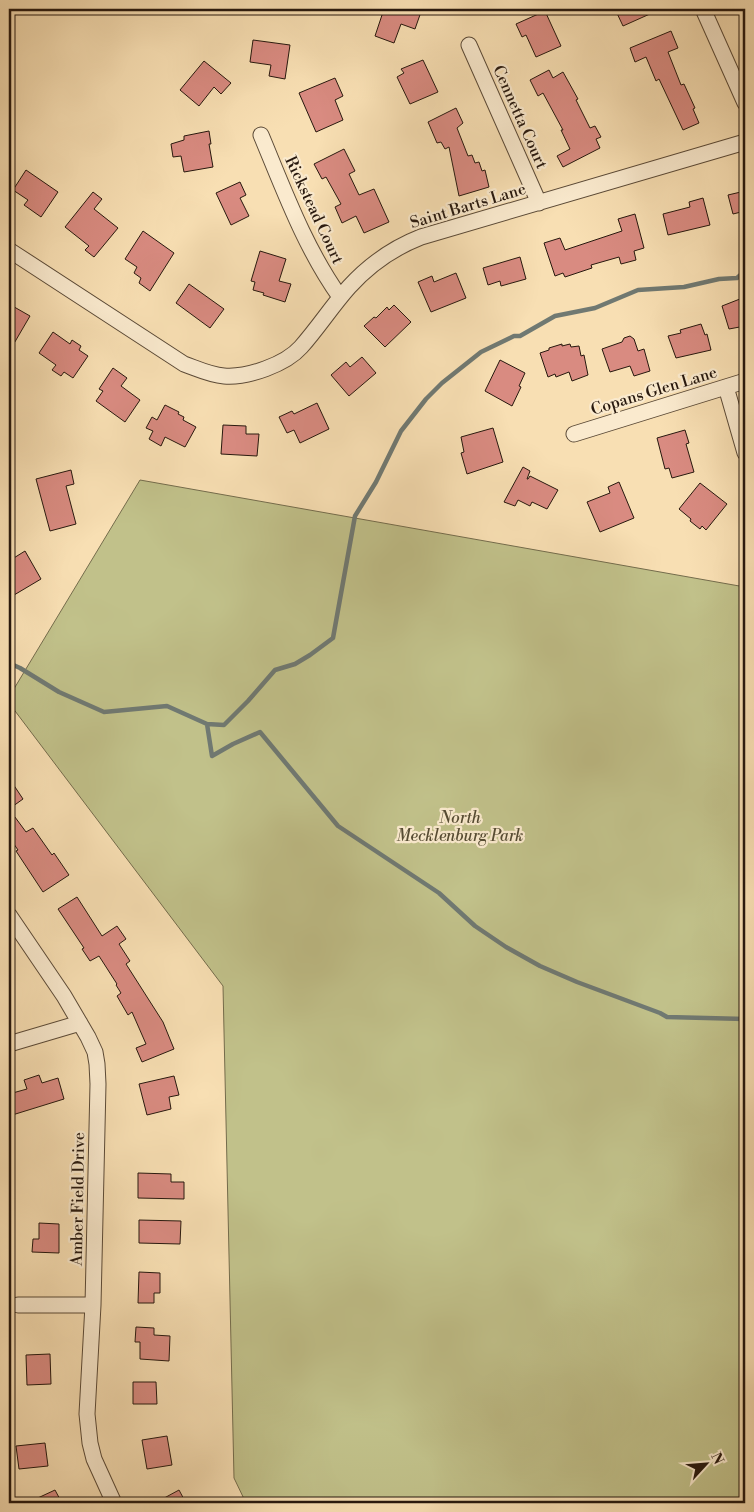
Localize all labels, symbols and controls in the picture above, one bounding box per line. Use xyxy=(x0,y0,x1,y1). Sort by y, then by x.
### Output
street label: Cennetta Court xyxy=(488,62,552,172)
street label: Rickstead Court xyxy=(280,153,348,267)
street label: Saint Barts Lane xyxy=(408,179,528,233)
street label: Copans Glen Lane xyxy=(588,362,720,420)
park label: North Mecklenburg Park xyxy=(397,808,523,846)
street label: Amber Field Drive xyxy=(67,1132,89,1267)
north arrow xyxy=(682,1440,732,1490)
text: N xyxy=(706,1450,727,1468)

